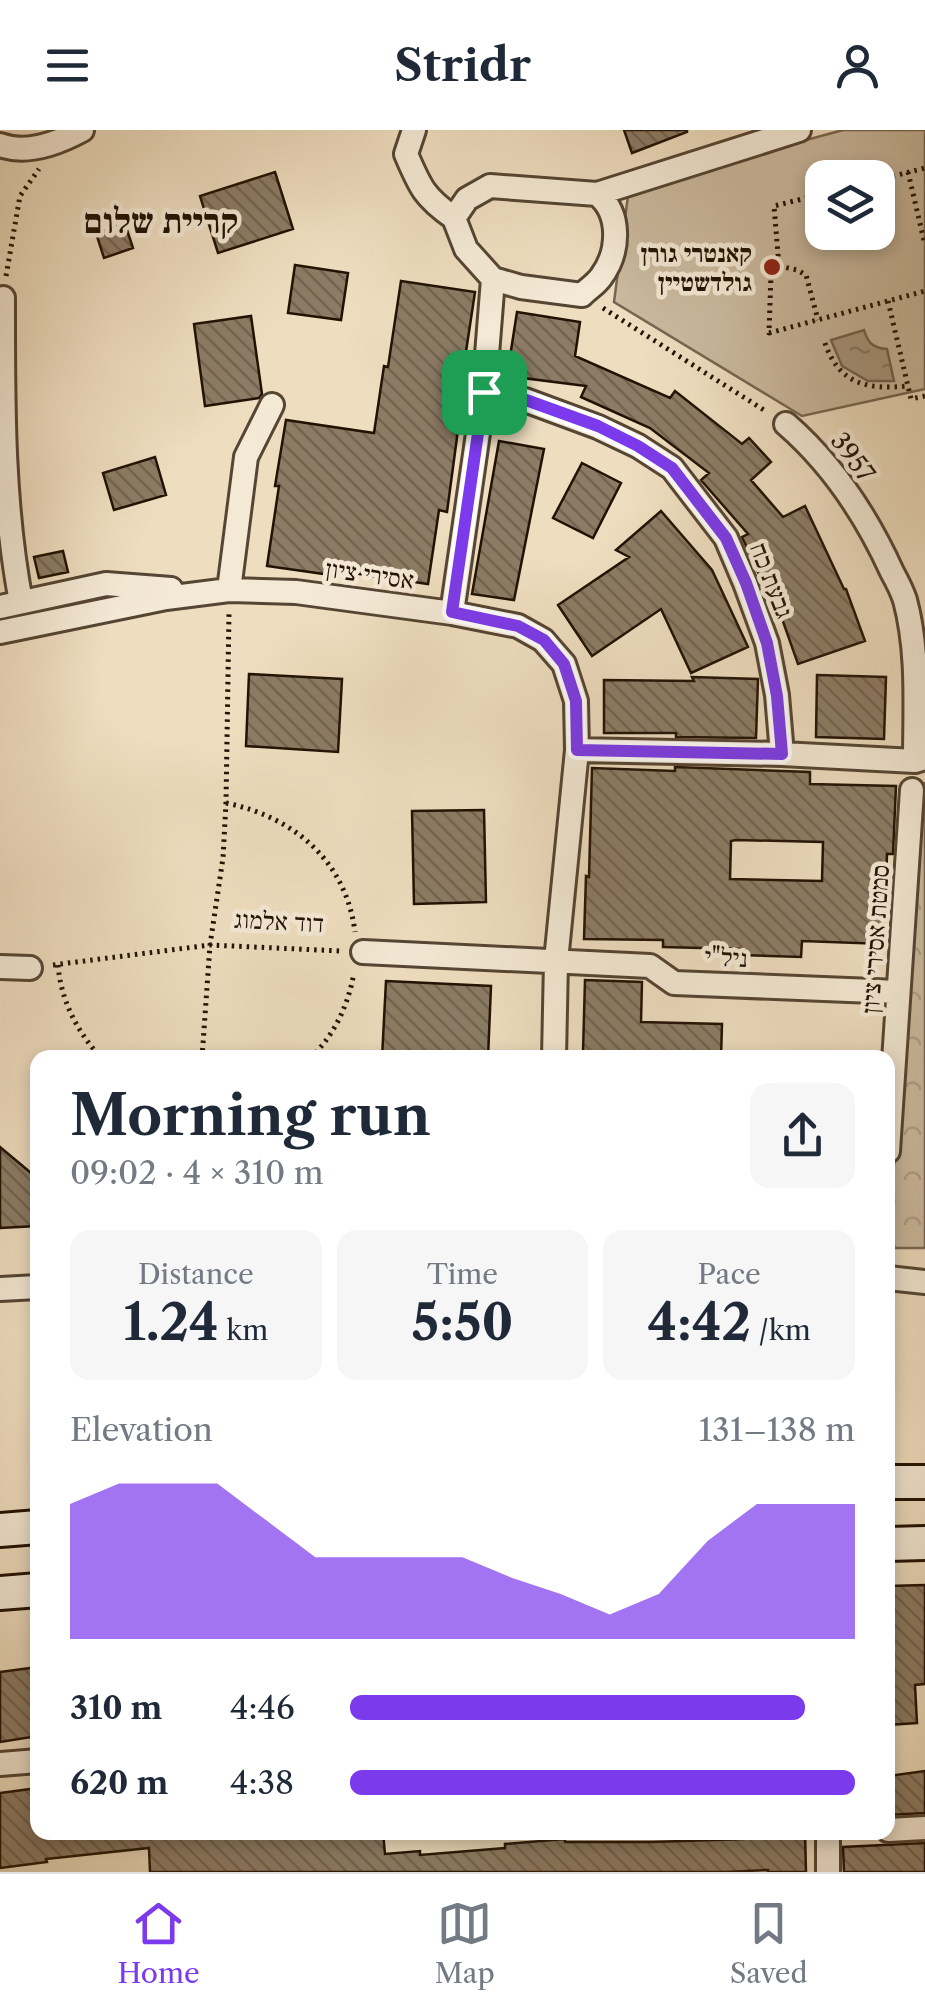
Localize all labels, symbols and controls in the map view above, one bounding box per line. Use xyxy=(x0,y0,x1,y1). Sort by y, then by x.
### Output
text: Stridr xyxy=(394,37,531,93)
icon: menu xyxy=(40,38,95,93)
icon: person xyxy=(830,38,885,93)
map controls xyxy=(805,160,895,250)
button: layers xyxy=(805,160,895,250)
district label: קריית שלום xyxy=(84,199,238,242)
place label: קאנטרי גורן גולדשטיין xyxy=(641,238,752,298)
marker: קאנטרי גורן גולדשטיין xyxy=(761,256,783,278)
pin xyxy=(442,350,527,435)
icon: arrive xyxy=(457,365,512,420)
street label: 3957 xyxy=(824,426,882,489)
street label: גבעת כח xyxy=(743,538,800,623)
street label: אסירי ציון xyxy=(324,553,416,596)
street label: סמטת אסירי ציון xyxy=(855,864,896,1015)
street label: דוד אלמוג xyxy=(233,904,325,939)
street label: ניל"י xyxy=(704,941,748,974)
text: Morning run xyxy=(70,1082,431,1149)
button: share xyxy=(750,1083,855,1188)
text: 09:02 · 4 × 310 m xyxy=(70,1153,324,1192)
text: Distance xyxy=(138,1257,254,1291)
text: Time xyxy=(427,1257,498,1291)
text: Pace xyxy=(698,1257,761,1291)
text: 1.24 xyxy=(123,1291,219,1353)
text: 5:50 xyxy=(412,1291,513,1353)
text: 4:42 xyxy=(647,1291,751,1353)
text: km xyxy=(219,1313,268,1347)
text: /km xyxy=(751,1313,811,1347)
text: Elevation xyxy=(70,1410,213,1449)
text: 131–138 m xyxy=(699,1410,855,1449)
text: 310 m xyxy=(70,1688,163,1727)
text: 4:46 xyxy=(230,1688,295,1727)
text: 620 m xyxy=(70,1763,168,1802)
text: 4:38 xyxy=(230,1763,294,1802)
tab: Home xyxy=(117,1896,200,1990)
tab: Map xyxy=(435,1896,495,1990)
tab: Saved xyxy=(730,1896,808,1990)

